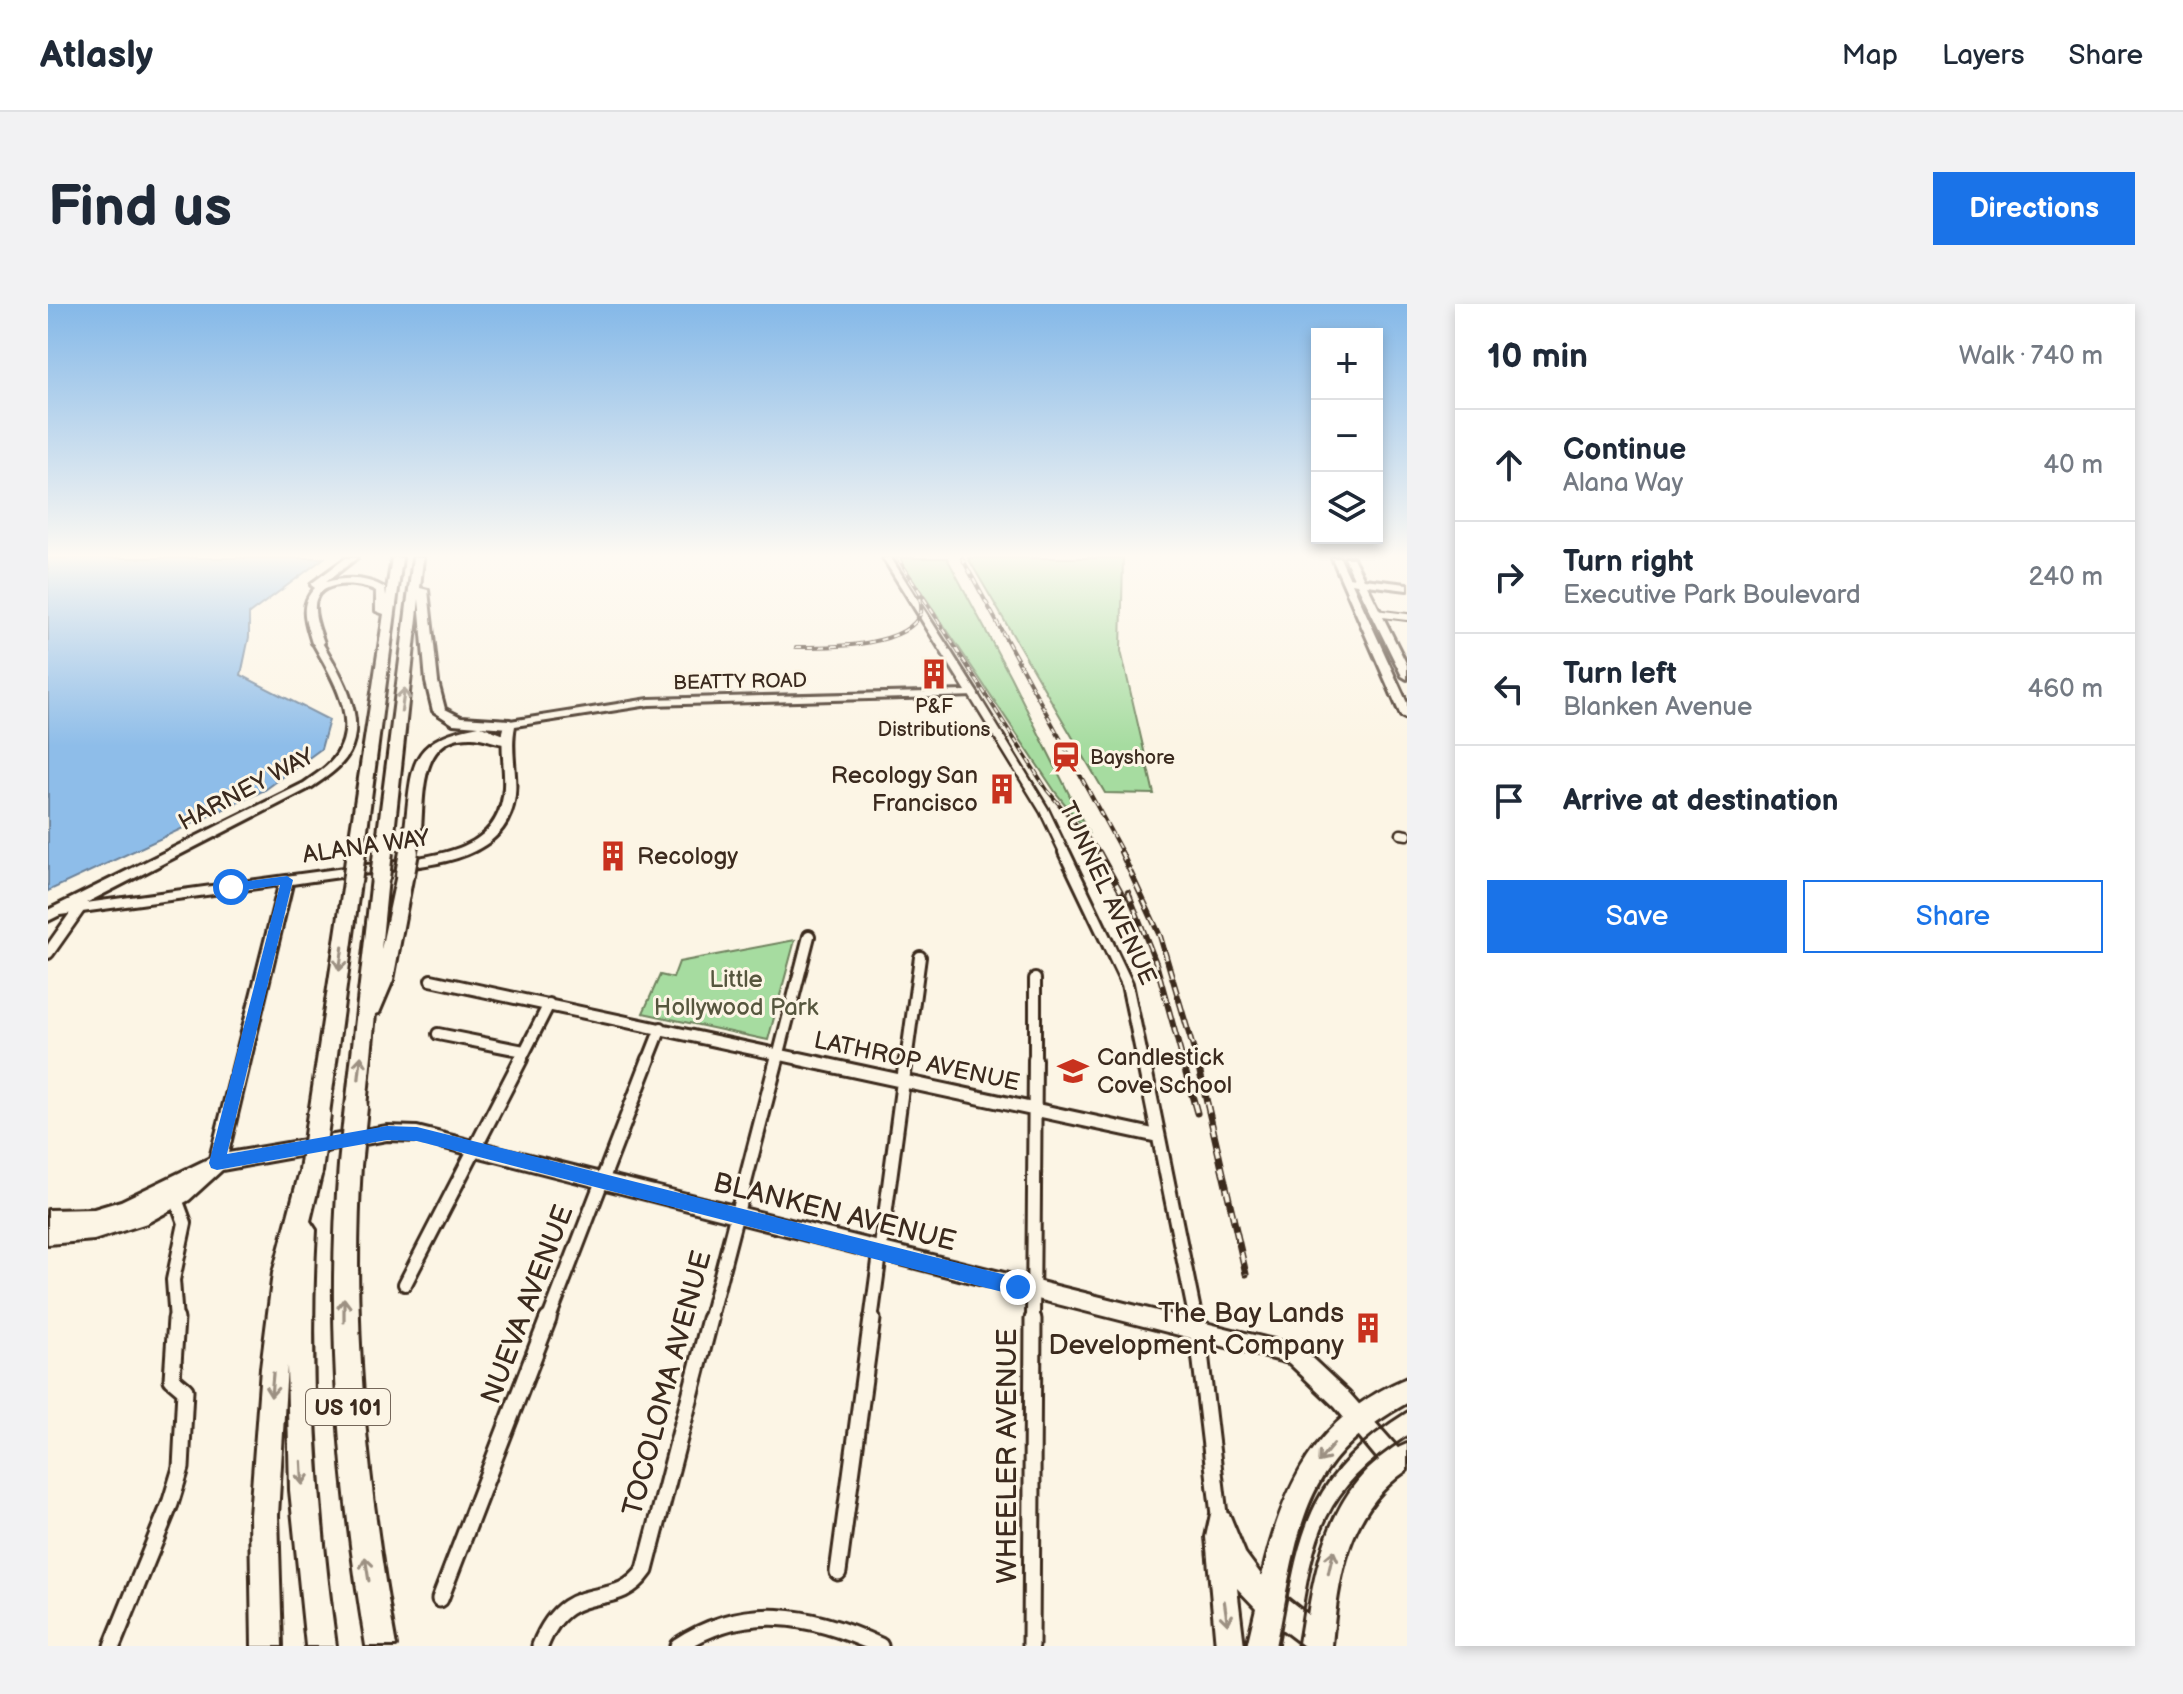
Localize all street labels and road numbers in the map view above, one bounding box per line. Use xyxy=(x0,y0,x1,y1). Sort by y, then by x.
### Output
street label: BEATTY ROAD xyxy=(673,669,807,695)
street label: HARNEY WAY xyxy=(174,741,320,837)
street label: TUNNEL AVENUE xyxy=(1052,797,1163,989)
street label: ALANA WAY xyxy=(301,823,432,870)
street label: LATHROP AVENUE xyxy=(811,1026,1022,1097)
street label: BLANKEN AVENUE xyxy=(710,1166,959,1259)
street label: NUEVA AVENUE xyxy=(474,1201,580,1409)
street label: TOCOLOMA AVENUE xyxy=(616,1247,719,1520)
street label: WHEELER AVENUE xyxy=(991,1328,1024,1584)
road number: US 101 xyxy=(306,1389,390,1425)

